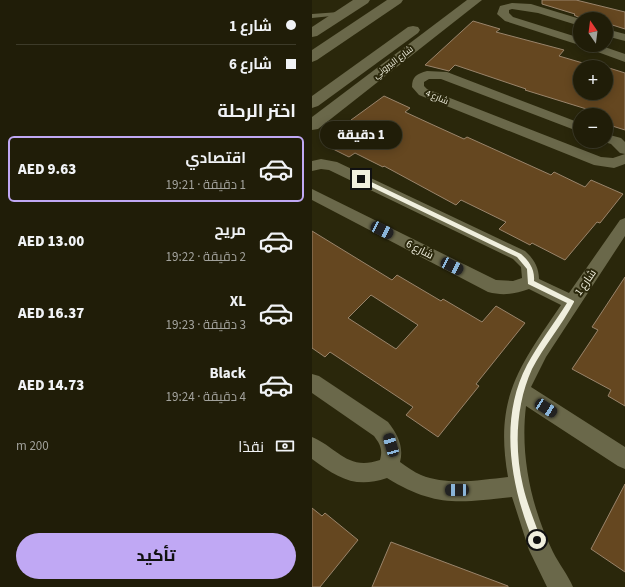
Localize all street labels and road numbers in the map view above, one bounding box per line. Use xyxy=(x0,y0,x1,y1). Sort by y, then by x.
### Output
street label: شارع البيروني xyxy=(370,43,416,82)
street label: شارع 4 xyxy=(423,87,450,108)
street label: شارع 6 xyxy=(403,236,436,263)
street label: شارع 1 xyxy=(571,266,600,298)

